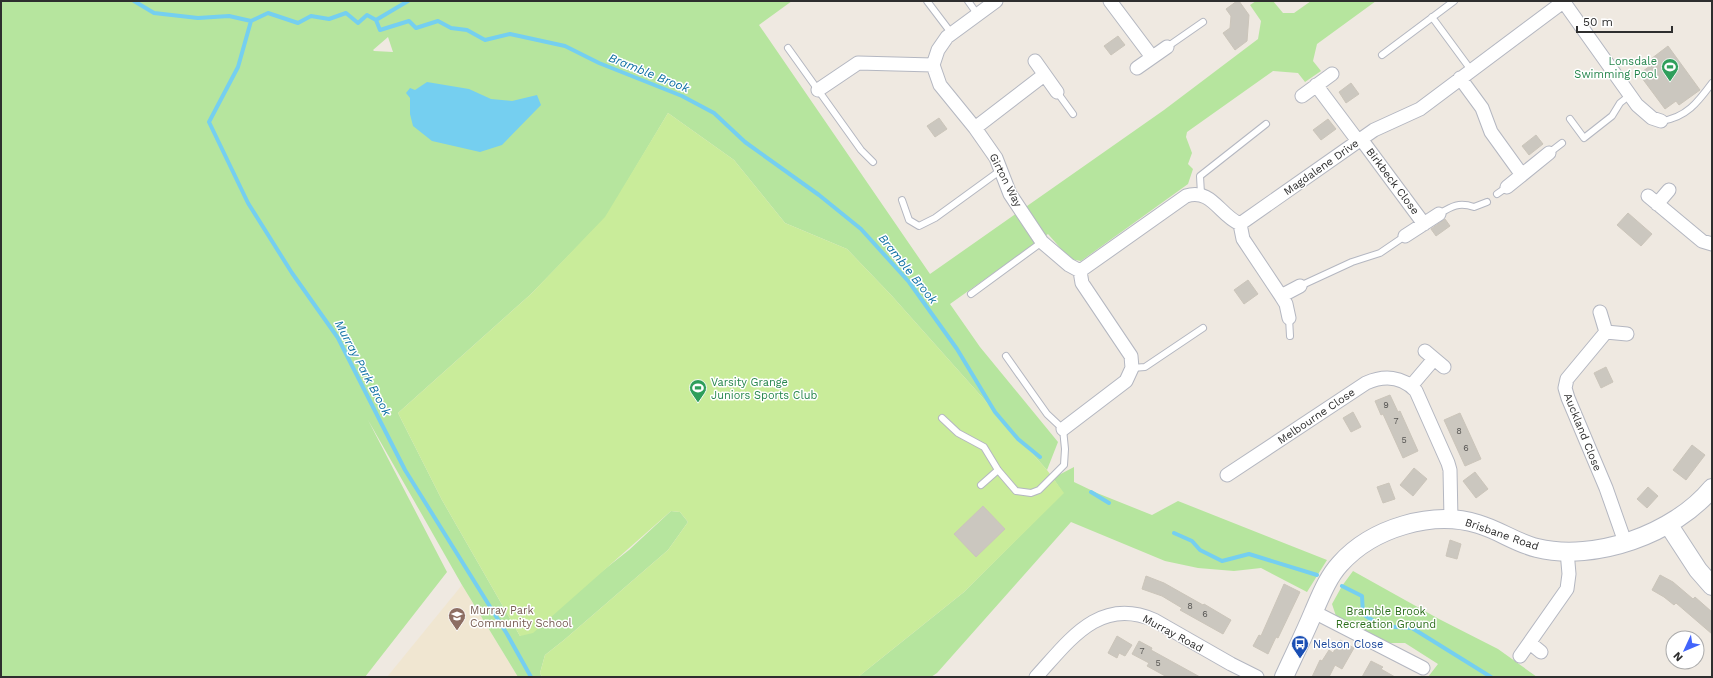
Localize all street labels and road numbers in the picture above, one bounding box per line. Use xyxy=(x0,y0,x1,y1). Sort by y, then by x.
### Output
street label: Magdalene Drive xyxy=(1281,137,1361,198)
street label: Birkbeck Close xyxy=(1363,146,1422,217)
street label: Girton Way xyxy=(987,151,1025,209)
street label: Melbourne Close xyxy=(1275,386,1357,447)
street label: Auckland Close xyxy=(1561,391,1604,473)
street label: Brisbane Road xyxy=(1463,516,1540,553)
street label: Murray Road xyxy=(1140,612,1205,655)

